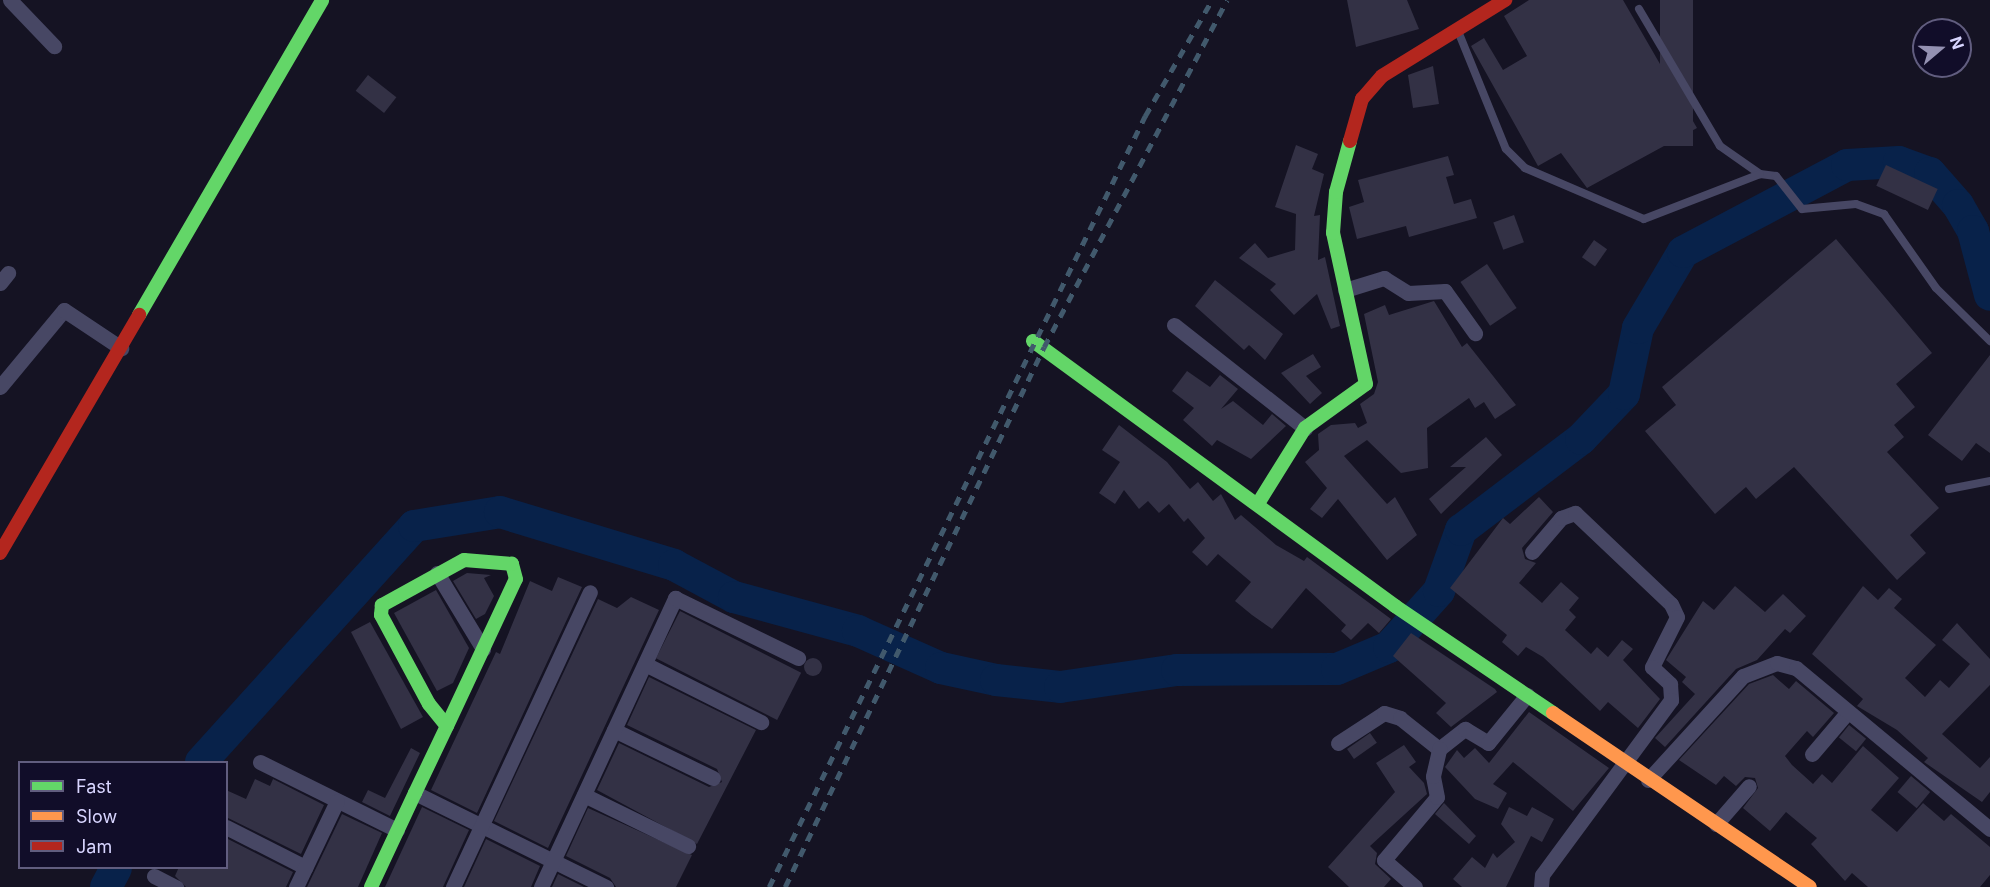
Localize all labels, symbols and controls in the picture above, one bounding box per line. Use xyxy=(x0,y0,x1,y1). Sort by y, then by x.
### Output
north arrow xyxy=(1912,18,1972,78)
text: N xyxy=(1946,34,1969,52)
legend xyxy=(18,761,228,869)
text: Fast xyxy=(76,776,112,797)
text: Slow xyxy=(76,806,117,827)
text: Jam xyxy=(76,836,112,857)

